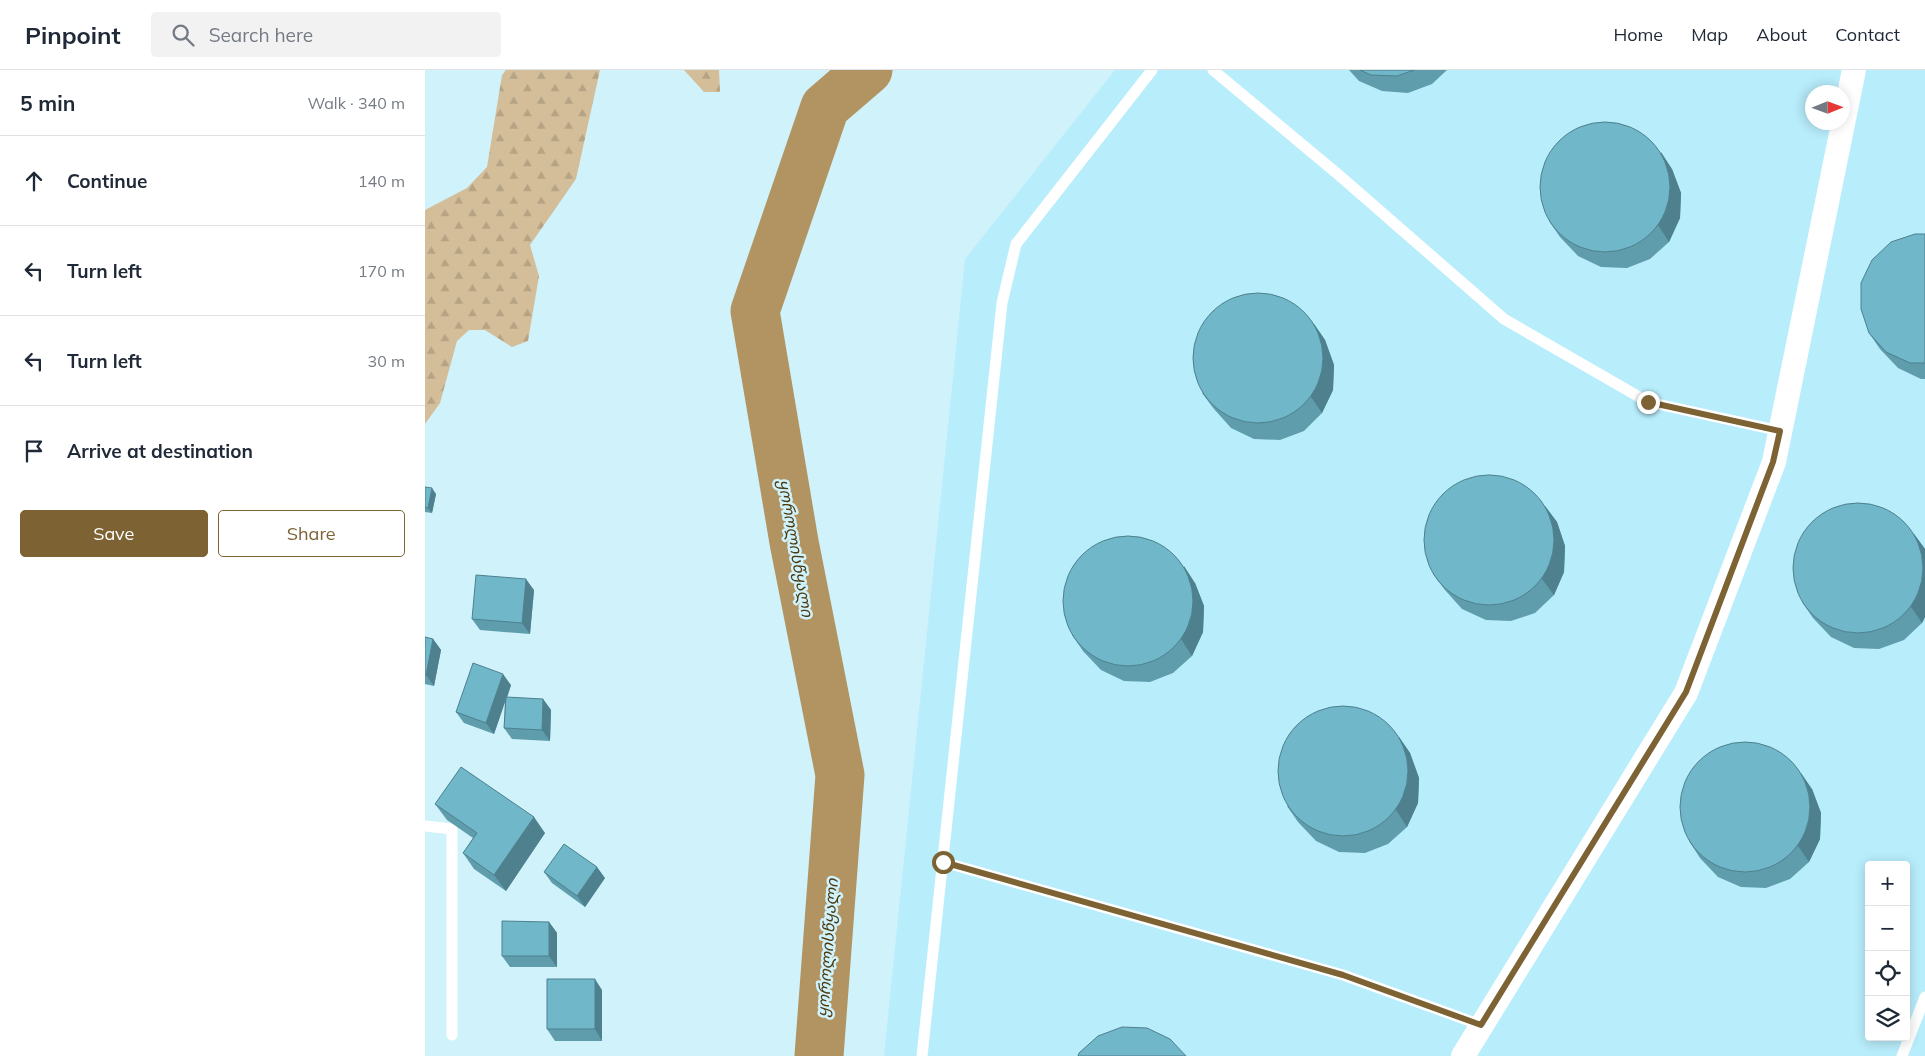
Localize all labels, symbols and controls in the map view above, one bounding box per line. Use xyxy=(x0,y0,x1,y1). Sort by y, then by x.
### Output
search box xyxy=(151,12,501,57)
text: Pinpoint xyxy=(25,20,121,50)
icon: search xyxy=(169,21,197,49)
text: Search here xyxy=(209,23,313,47)
text: Home xyxy=(1613,23,1663,46)
text: Map xyxy=(1691,23,1728,46)
text: About xyxy=(1756,23,1807,46)
text: Contact xyxy=(1835,23,1900,46)
north arrow xyxy=(1805,85,1850,130)
text: 5 min xyxy=(20,90,75,116)
text: Walk · 340 m xyxy=(307,93,405,113)
icon: ahead xyxy=(20,167,48,195)
text: Continue xyxy=(67,169,147,193)
text: 140 m xyxy=(358,171,405,191)
icon: left xyxy=(20,257,48,285)
text: Turn left xyxy=(67,259,142,283)
text: 170 m xyxy=(358,261,405,281)
icon: left xyxy=(20,347,48,375)
text: Turn left xyxy=(67,349,142,373)
text: 30 m xyxy=(368,351,405,371)
route end xyxy=(1637,391,1660,414)
icon: arrive xyxy=(20,437,48,465)
text: Arrive at destination xyxy=(67,439,253,463)
water label: ყოროლისწყალი xyxy=(774,478,818,619)
button: Save xyxy=(20,510,208,557)
button: Share xyxy=(218,510,405,557)
route start xyxy=(932,851,955,874)
map controls xyxy=(1865,861,1910,1041)
button: + xyxy=(1865,861,1910,906)
water label: ყოროლისწყალი xyxy=(812,877,842,1018)
button: − xyxy=(1865,906,1910,951)
button: locate xyxy=(1865,951,1910,996)
button: layers xyxy=(1865,996,1910,1041)

